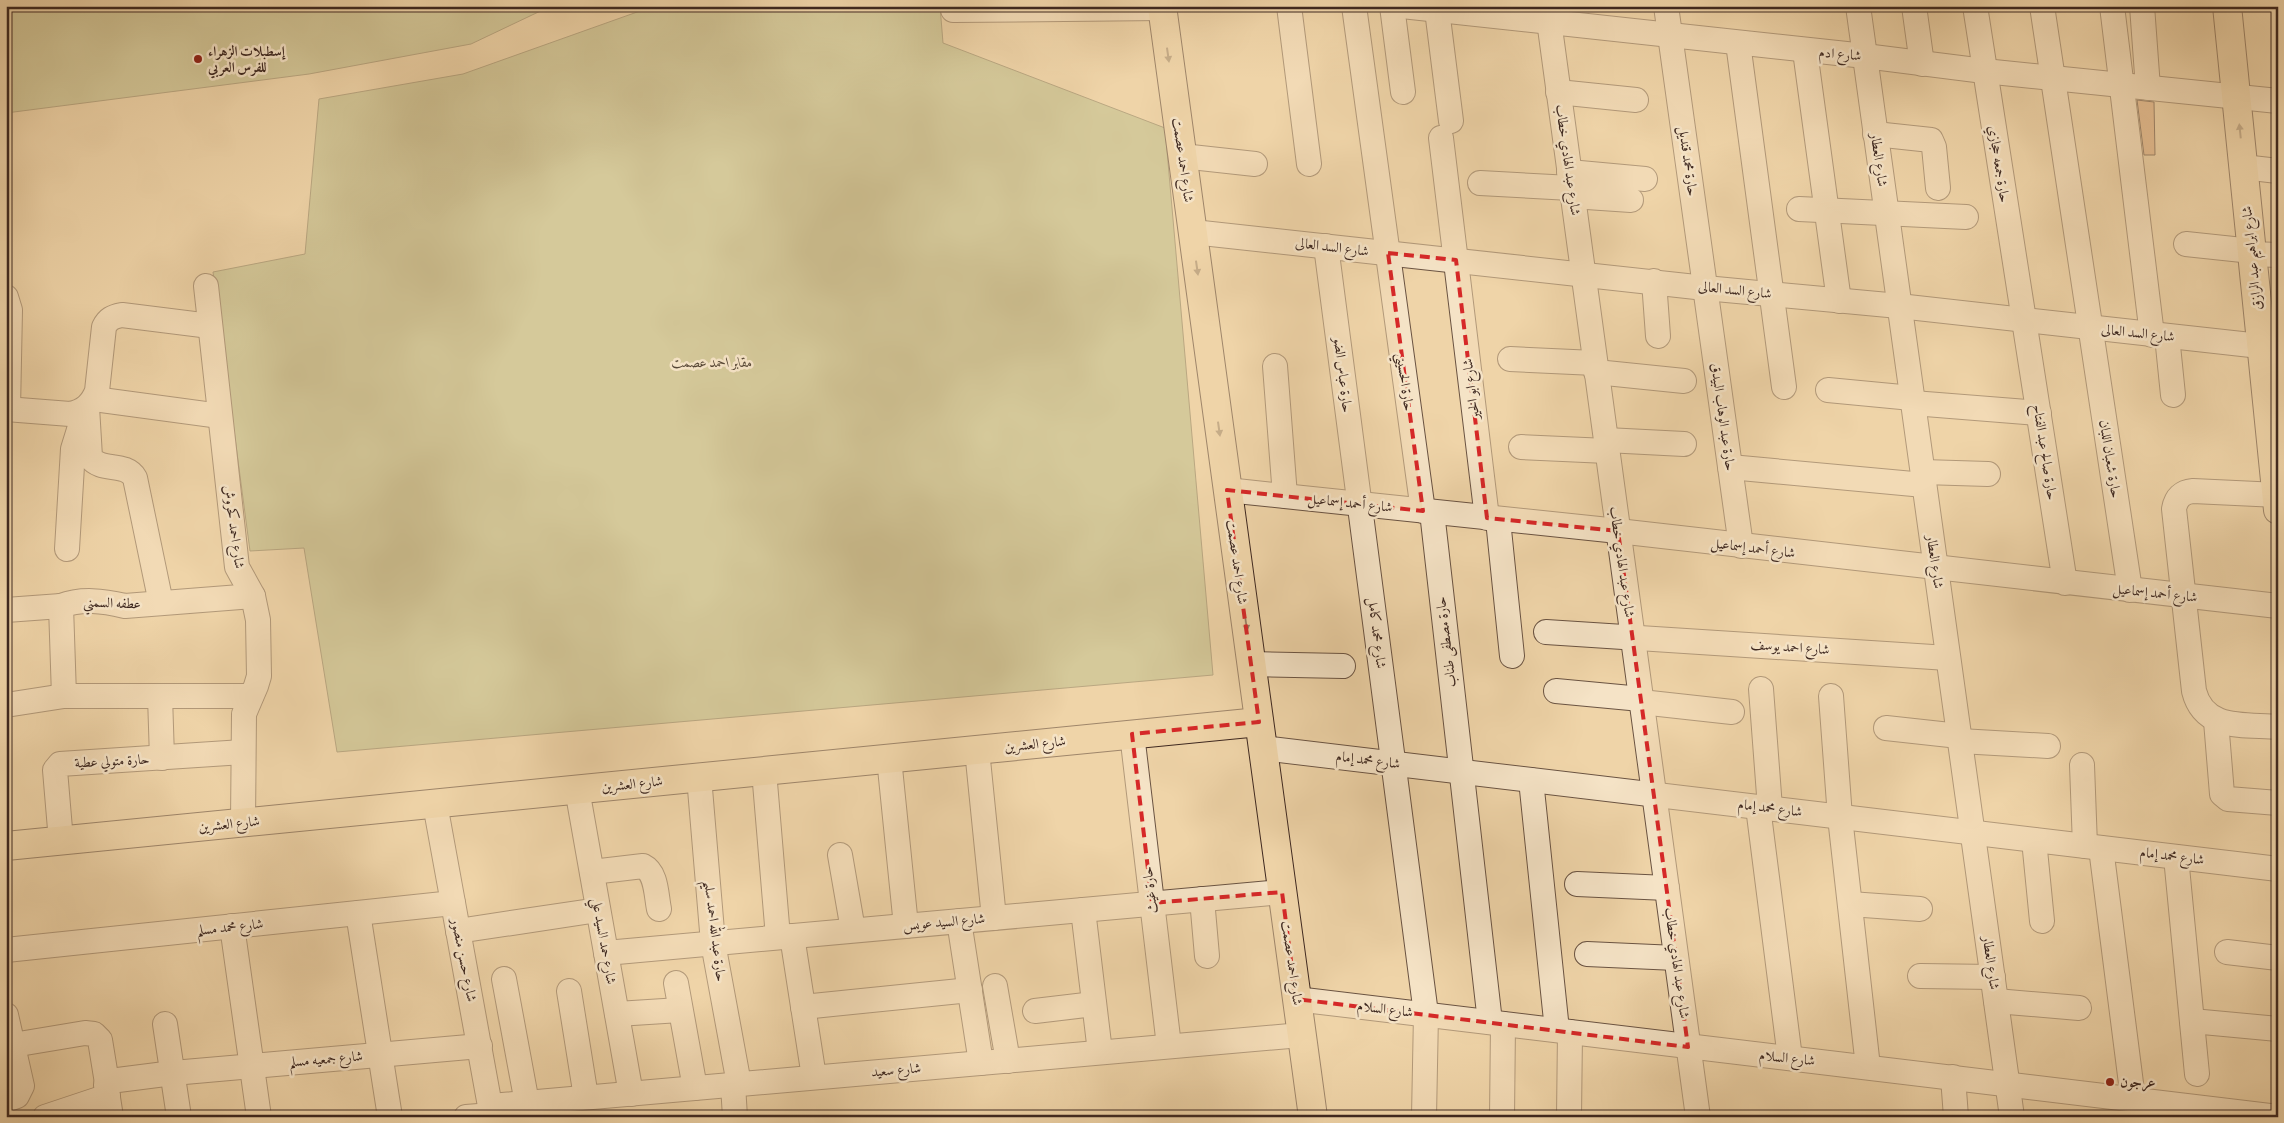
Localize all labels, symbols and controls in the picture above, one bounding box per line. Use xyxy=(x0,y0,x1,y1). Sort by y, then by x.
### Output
place label: إسطبلات الزهراء للفرس العربي xyxy=(207,42,286,79)
street label: شارع ادم xyxy=(1818,43,1862,68)
one-way arrow xyxy=(1164,47,1172,63)
marker: إسطبلات الزهراء للفرس العربي xyxy=(192,53,204,65)
street label: شارع عبد الهادي خطاب xyxy=(1549,103,1585,217)
street label: شارع احمد عصمت xyxy=(1166,116,1198,204)
one-way arrow xyxy=(2236,122,2244,138)
street label: حارة جمعه حجازي xyxy=(1982,124,2014,204)
street label: حارة محمد قنديل xyxy=(1673,125,1702,197)
street label: شارع العطار xyxy=(1864,130,1892,188)
street label: شارع ابراهيم عبد الرازق xyxy=(2237,205,2271,311)
street label: شارع السد العالى xyxy=(1294,233,1370,263)
one-way arrow xyxy=(1194,260,1202,276)
street label: شارع السد العالى xyxy=(1697,277,1773,305)
street label: شارع السد العالى xyxy=(2100,320,2176,348)
street label: حارة عباس الضو xyxy=(1329,334,1357,414)
street label: حارة الحسيني xyxy=(1389,352,1418,413)
park label: مقابر احمد عصمت xyxy=(672,353,752,372)
street label: شارع ابو الخير xyxy=(1458,357,1486,423)
street label: حارة عبد الوهاب البيدق xyxy=(1706,362,1740,472)
street label: حارة صالح عبد الفتاح xyxy=(2025,403,2062,502)
street label: حارة شعبان اللبان xyxy=(2094,419,2126,499)
one-way arrow xyxy=(1215,421,1223,437)
street label: شارع احمد كحروش xyxy=(217,484,249,570)
street label: شارع أحمد إسماعيل xyxy=(1306,488,1393,519)
street label: شارع عبد الهادي خطاب xyxy=(1603,505,1639,619)
street label: شارع احمد عصمت xyxy=(1220,518,1252,606)
street label: شارع أحمد إسماعيل xyxy=(1709,532,1797,565)
street label: شارع العطار xyxy=(1920,532,1948,590)
street label: شارع أحمد إسماعيل xyxy=(2111,578,2198,609)
street label: عطفه السمني xyxy=(83,592,141,617)
street label: حارة مصطفى طناب xyxy=(1431,595,1462,689)
street label: شارع محمد كامل xyxy=(1361,596,1391,670)
one-way arrow xyxy=(1242,617,1250,633)
street label: شارع احمد يوسف xyxy=(1750,635,1830,661)
street label: شارع العشرين xyxy=(1003,731,1067,759)
street label: شارع محمد إمام xyxy=(1334,747,1401,776)
street label: حارة متولي عطية xyxy=(74,750,150,774)
street label: شارع العشرين xyxy=(600,771,664,799)
street label: شارع محمد إمام xyxy=(1736,795,1803,824)
street label: شارع العشرين xyxy=(197,811,261,839)
street label: شارع محمد إمام xyxy=(2138,843,2205,872)
street label: حارة غيث xyxy=(1138,865,1162,915)
street label: حارة عبد الله احمد سليم xyxy=(695,879,733,983)
street label: شارع حمد السيد علي xyxy=(584,896,621,986)
street label: شارع عبد الهادي خطاب xyxy=(1658,906,1694,1020)
street label: شارع السيد عويس xyxy=(902,909,986,937)
street label: شارع محمد مسلم xyxy=(196,914,265,945)
street label: شارع حسن منصور xyxy=(444,915,481,1004)
street label: شارع احمد عصمت xyxy=(1275,919,1307,1007)
street label: شارع العطار xyxy=(1976,933,2004,991)
street label: شارع السلام xyxy=(1355,996,1414,1025)
street label: شارع جمعيه مسلم xyxy=(288,1046,364,1077)
street label: شارع السلام xyxy=(1758,1046,1816,1073)
street label: شارع سعيد xyxy=(870,1058,922,1084)
place label: عرجون xyxy=(2120,1073,2156,1092)
marker: عرجون xyxy=(2104,1076,2116,1088)

